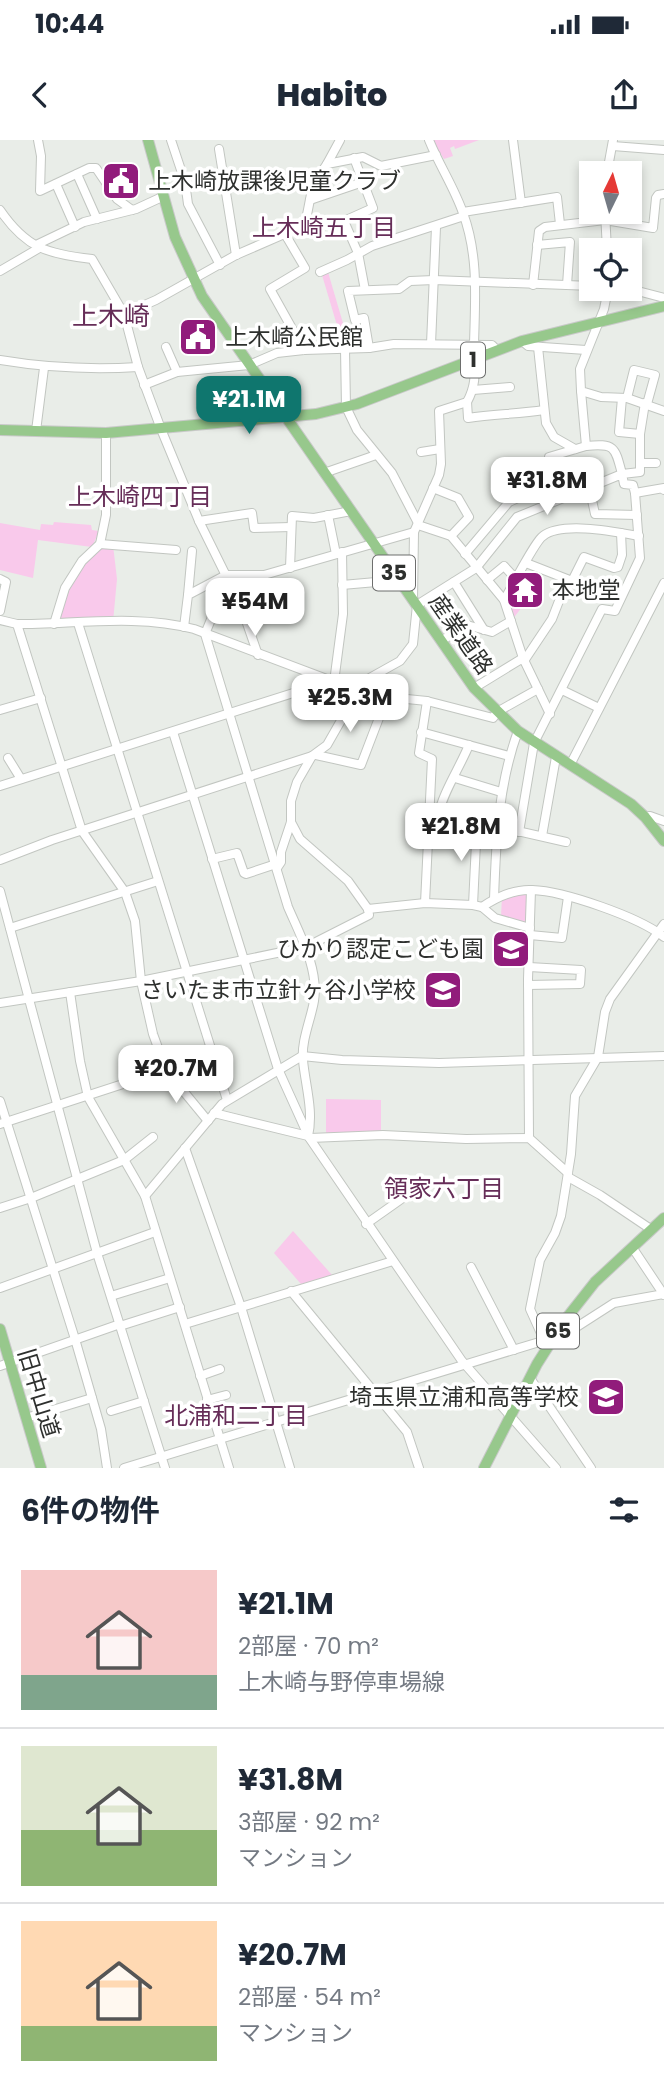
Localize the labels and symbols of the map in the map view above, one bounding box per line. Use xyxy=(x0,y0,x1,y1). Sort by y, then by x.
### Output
public building icon: 上木崎放課後児童クラブ xyxy=(100,160,142,202)
north arrow xyxy=(579,161,642,224)
place label: 上木崎放課後児童クラブ xyxy=(148,165,401,197)
district label: 上木崎五丁目 xyxy=(252,211,396,244)
district label: 上木崎 xyxy=(72,298,150,334)
public building icon: 上木崎公民館 xyxy=(177,316,219,358)
place label: 上木崎公民館 xyxy=(225,321,363,353)
road number: 1 xyxy=(461,342,485,378)
pin: ¥21.1M xyxy=(192,376,306,436)
pin: ¥31.8M xyxy=(490,458,604,517)
district label: 上木崎四丁目 xyxy=(68,480,212,513)
road number: 35 xyxy=(373,556,415,590)
temple icon: 本地堂 xyxy=(504,569,546,611)
place label: 本地堂 xyxy=(552,574,621,606)
pin: ¥54M xyxy=(214,578,296,638)
street label: 産業道路 xyxy=(422,587,500,681)
pin: ¥25.3M xyxy=(293,674,407,734)
pin: ¥21.8M xyxy=(404,804,518,863)
school or university icon: ひかり認定こども園 xyxy=(490,928,532,970)
place label: ひかり認定こども園 xyxy=(277,933,484,965)
school or university icon: さいたま市立針ヶ谷小学校 xyxy=(422,969,464,1011)
place label: さいたま市立針ヶ谷小学校 xyxy=(141,974,416,1006)
pin: ¥20.7M xyxy=(119,1046,233,1105)
district label: 領家六丁目 xyxy=(384,1172,504,1205)
road number: 65 xyxy=(537,1314,579,1348)
street label: 旧中山道 xyxy=(10,1344,68,1442)
school or university icon: 埼玉県立浦和高等学校 xyxy=(585,1376,627,1418)
place label: 埼玉県立浦和高等学校 xyxy=(349,1381,579,1413)
district label: 北浦和二丁目 xyxy=(164,1399,308,1432)

